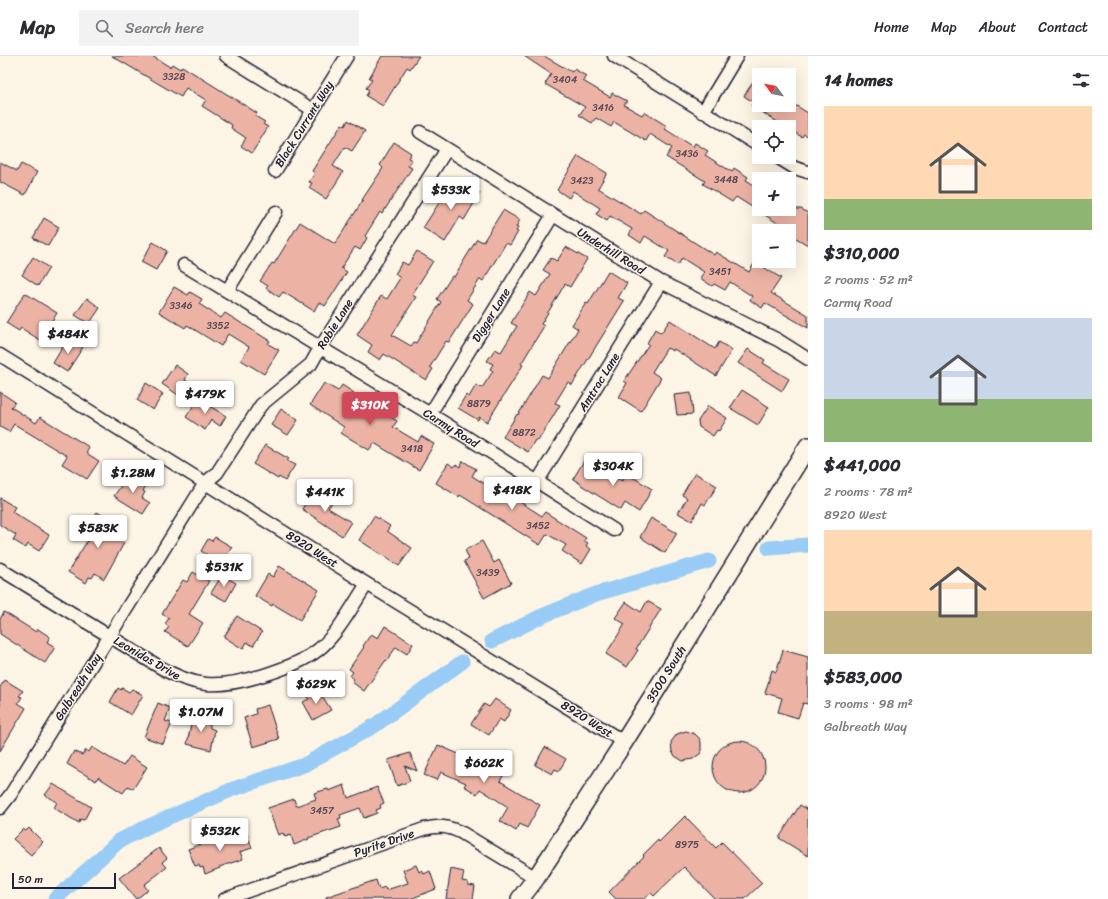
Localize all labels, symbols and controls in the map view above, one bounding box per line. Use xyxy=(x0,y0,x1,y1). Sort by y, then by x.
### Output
search box xyxy=(79,10,359,46)
text: Map xyxy=(20,11,55,44)
text: Search here xyxy=(125,15,204,41)
text: Home xyxy=(874,15,909,40)
text: Map xyxy=(931,15,957,40)
text: About xyxy=(979,15,1016,40)
text: Contact xyxy=(1038,15,1088,40)
icon: search xyxy=(93,17,115,39)
text: 14 homes xyxy=(824,65,893,95)
house number: 3328 xyxy=(163,68,185,86)
north arrow xyxy=(752,68,796,112)
map controls xyxy=(752,68,796,268)
icon: filters xyxy=(1070,69,1092,91)
house number: 3404 xyxy=(553,71,577,89)
street label: Black Currant Way xyxy=(269,76,340,172)
house number: 3416 xyxy=(592,99,614,117)
button: locate xyxy=(752,120,796,164)
icon: home xyxy=(922,132,994,204)
house number: 3436 xyxy=(676,145,699,163)
house number: 3448 xyxy=(714,171,738,189)
house number: 3423 xyxy=(571,172,594,190)
button: + xyxy=(752,172,796,216)
pin: $533K xyxy=(423,177,479,211)
text: $533K xyxy=(432,178,470,201)
street label: Underhill Road xyxy=(573,221,651,282)
button: − xyxy=(752,224,796,268)
text: $310,000 xyxy=(824,238,900,268)
house number: 3451 xyxy=(709,263,731,281)
text: 2 rooms · 52 m² xyxy=(824,268,913,291)
street label: Digger Lane xyxy=(466,283,516,347)
text: Carmy Road xyxy=(824,291,892,314)
street label: Robie Lane xyxy=(311,294,359,354)
house number: 3346 xyxy=(170,297,193,315)
house number: 3352 xyxy=(207,317,230,335)
pin: $484K xyxy=(40,321,96,355)
text: $484K xyxy=(48,322,88,345)
icon: home xyxy=(922,344,994,416)
street label: Amtrac Lane xyxy=(572,348,626,417)
pin: $479K xyxy=(177,381,233,415)
text: $479K xyxy=(185,382,225,405)
pin: $310K xyxy=(342,392,398,426)
text: $310K xyxy=(351,393,389,416)
house number: 8879 xyxy=(467,395,491,413)
street label: Carmy Road xyxy=(419,402,485,455)
house number: 8872 xyxy=(512,424,536,442)
house number: 3418 xyxy=(401,440,423,458)
text: $441,000 xyxy=(824,450,901,480)
pin: $304K xyxy=(585,453,641,487)
text: $304K xyxy=(593,454,633,477)
pin: $1.28M xyxy=(100,460,166,494)
text: $1.28M xyxy=(111,461,155,484)
pin: $418K xyxy=(484,477,540,511)
text: $418K xyxy=(493,478,531,501)
pin: $441K xyxy=(297,479,353,513)
text: $441K xyxy=(306,480,344,503)
text: 2 rooms · 78 m² xyxy=(824,480,913,503)
text: 8920 West xyxy=(824,503,887,526)
pin: $583K xyxy=(70,515,126,549)
text: $583K xyxy=(78,516,118,539)
house number: 3452 xyxy=(526,517,550,535)
street label: 8920 West xyxy=(281,524,343,574)
pin: $531K xyxy=(196,554,252,588)
text: $531K xyxy=(205,555,243,578)
icon: home xyxy=(922,556,994,628)
house number: 3439 xyxy=(476,564,500,582)
street label: Leonidas Drive xyxy=(109,630,185,686)
street label: 3500 South xyxy=(640,641,692,707)
street label: Galbreath Way xyxy=(48,648,108,725)
text: $583,000 xyxy=(824,662,902,692)
pin: $629K xyxy=(288,671,344,705)
text: $629K xyxy=(296,672,336,695)
text: 3 rooms · 98 m² xyxy=(824,692,913,715)
street label: 8920 West xyxy=(556,694,618,744)
pin: $1.07M xyxy=(168,699,234,733)
text: $1.07M xyxy=(179,700,223,723)
text: Galbreath Way xyxy=(824,715,907,738)
pin: $662K xyxy=(456,750,512,784)
text: $662K xyxy=(465,751,503,774)
house number: 3457 xyxy=(310,802,335,820)
pin: $532K xyxy=(192,818,248,852)
text: $532K xyxy=(200,819,240,842)
street label: Pyrite Drive xyxy=(351,822,417,864)
house number: 8975 xyxy=(675,836,699,854)
text: 50 m xyxy=(18,870,43,889)
scale bar xyxy=(12,871,116,890)

